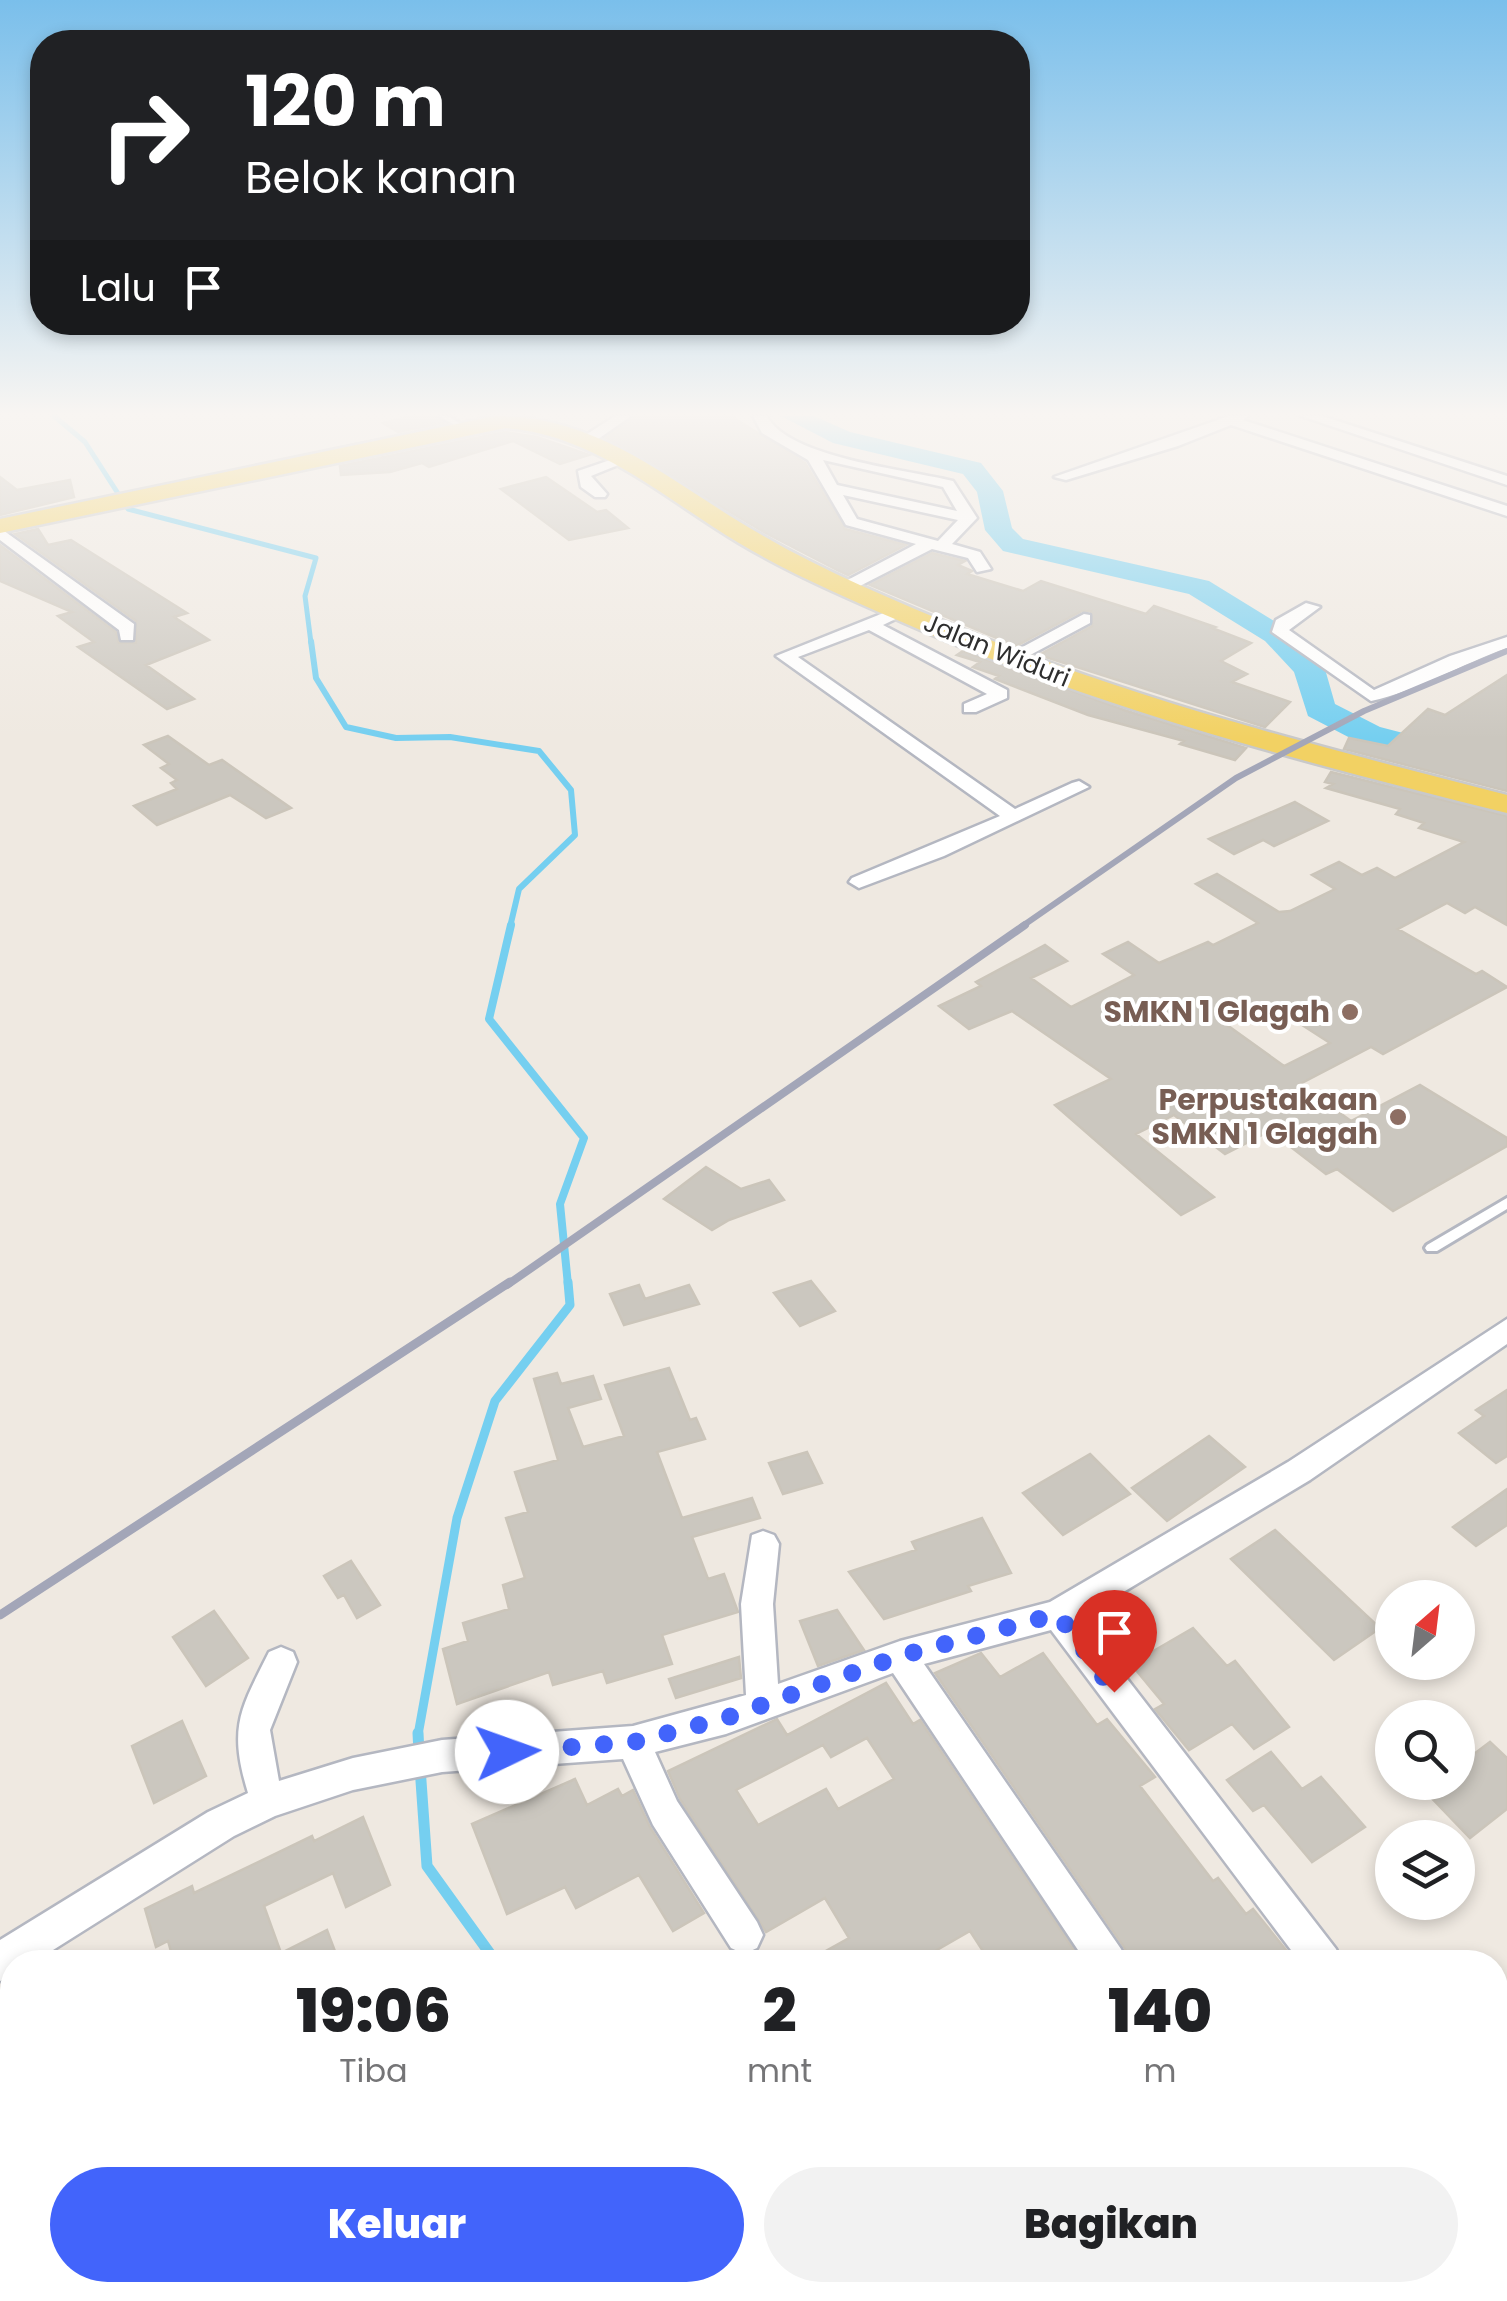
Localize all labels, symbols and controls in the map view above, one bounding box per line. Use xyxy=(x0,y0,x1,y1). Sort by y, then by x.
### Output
text: 120 m xyxy=(245,52,446,151)
icon: right xyxy=(80,70,210,200)
text: Belok kanan xyxy=(245,146,517,209)
icon: arrive xyxy=(176,260,231,315)
text: Lalu xyxy=(80,261,156,314)
street label: Jalan Widuri xyxy=(918,605,1075,696)
place label: SMKN 1 Glagah xyxy=(1104,990,1330,1033)
marker: SMKN 1 Glagah xyxy=(1339,1001,1361,1023)
place label: Perpustakaan SMKN 1 Glagah xyxy=(1152,1078,1378,1155)
marker: Perpustakaan SMKN 1 Glagah xyxy=(1387,1106,1409,1128)
north arrow xyxy=(1375,1580,1475,1680)
map controls xyxy=(1375,1580,1475,1920)
pin xyxy=(1072,1590,1157,1693)
icon: arrive xyxy=(1087,1605,1142,1660)
position arrow xyxy=(455,1700,559,1804)
button: search xyxy=(1375,1700,1475,1800)
button: layers xyxy=(1375,1820,1475,1920)
text: 19:06 xyxy=(296,1969,451,2053)
text: 2 xyxy=(762,1969,797,2053)
text: 140 xyxy=(1108,1969,1212,2053)
text: Tiba xyxy=(339,2048,408,2093)
text: mnt xyxy=(747,2048,812,2093)
text: m xyxy=(1144,2048,1177,2093)
button: Keluar xyxy=(50,2167,744,2282)
button: Bagikan xyxy=(764,2167,1458,2282)

